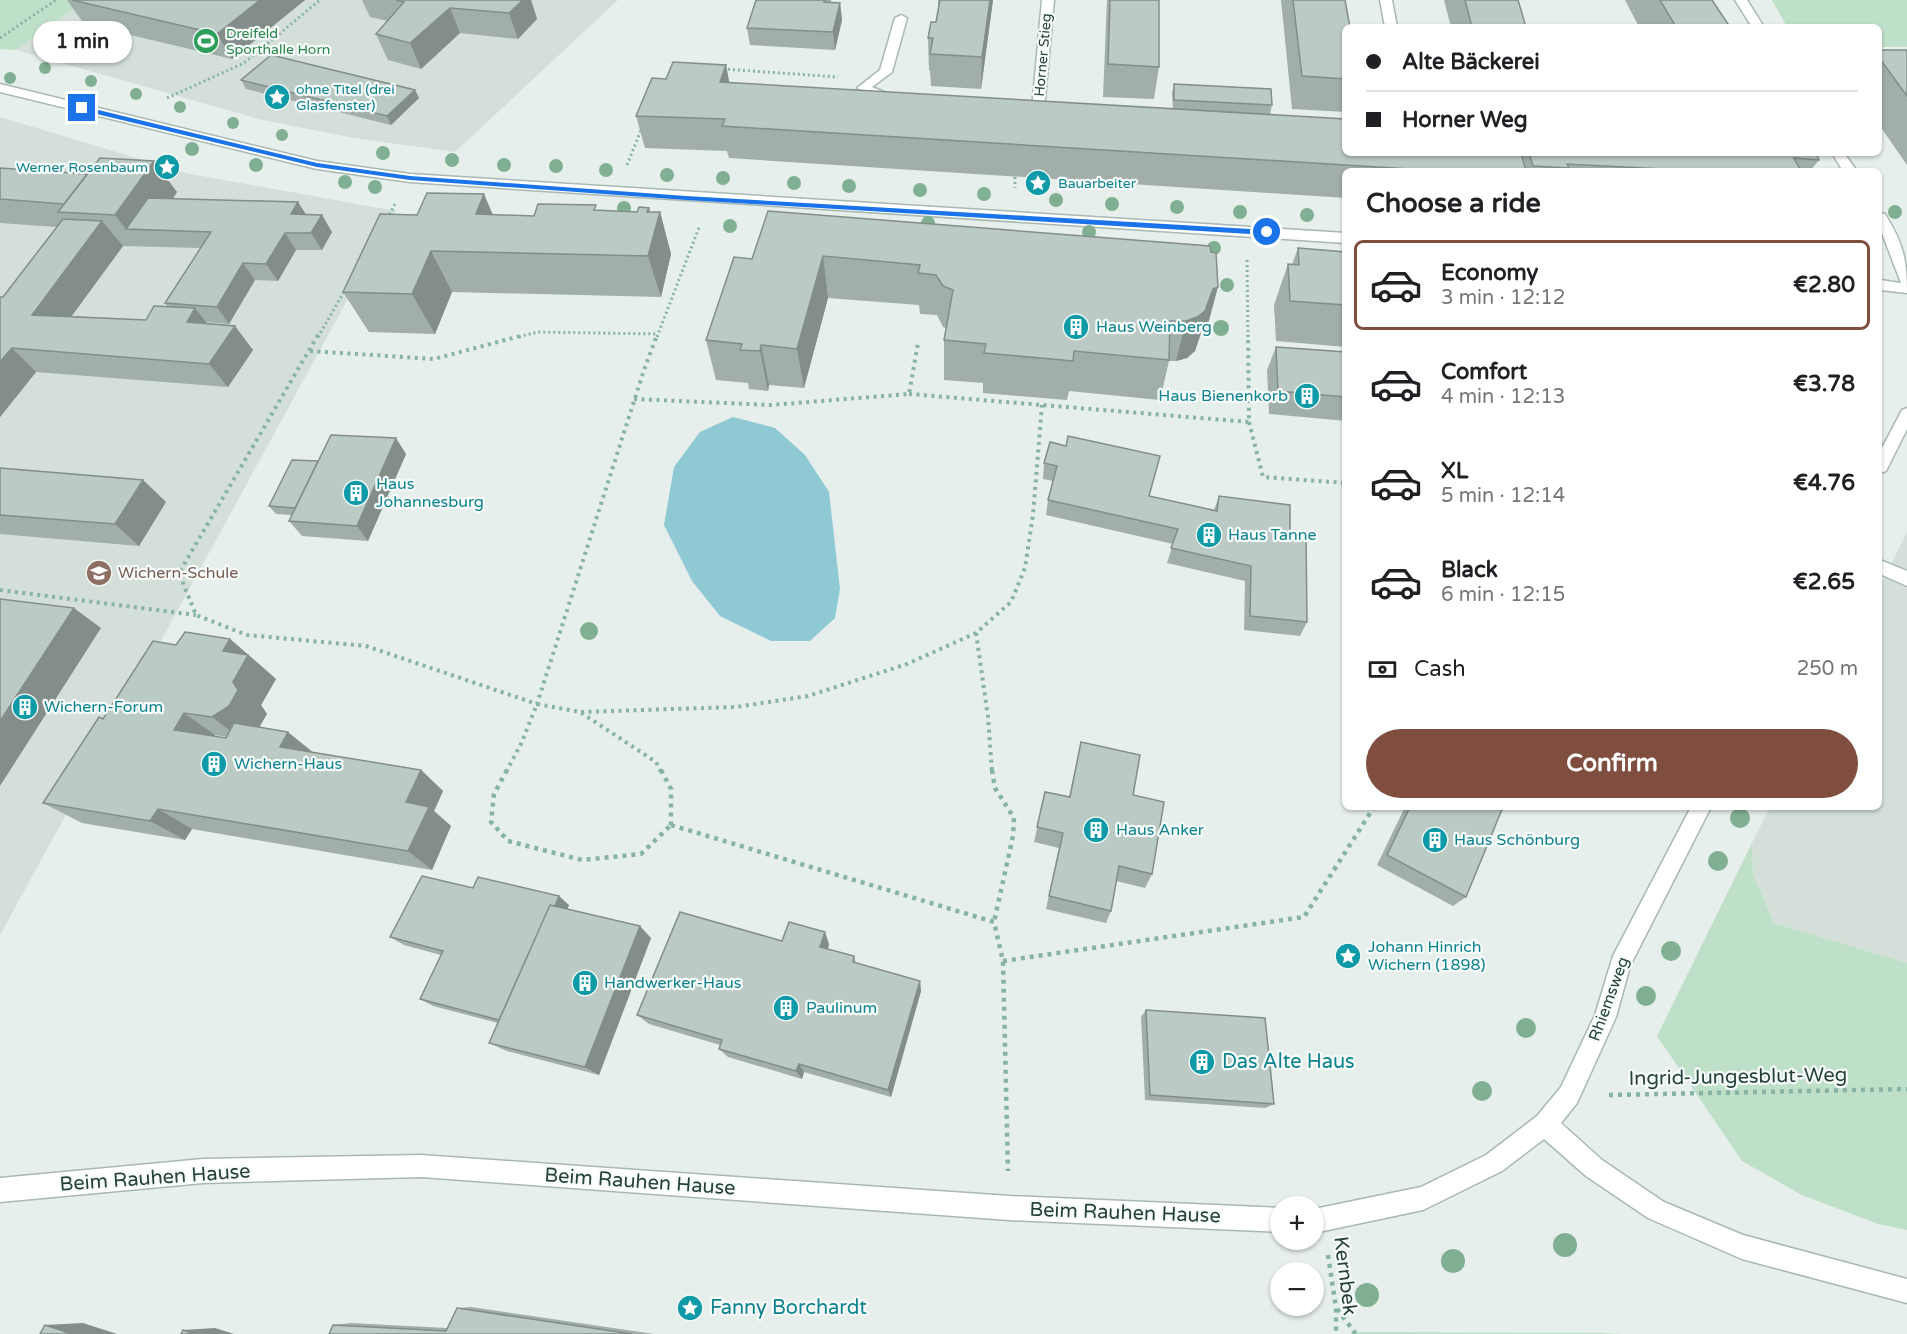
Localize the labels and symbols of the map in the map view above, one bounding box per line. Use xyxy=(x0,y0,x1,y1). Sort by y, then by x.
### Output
street label: Horner Stieg xyxy=(1031,13,1055,97)
callout: 1 min xyxy=(32,21,132,63)
place label: Dreifeld Sporthalle Horn xyxy=(226,25,330,58)
sports icon: Dreifeld Sporthalle Horn xyxy=(191,26,221,56)
place label: ohne Titel (drei Glasfenster) xyxy=(296,81,395,114)
place icon: ohne Titel (drei Glasfenster) xyxy=(262,82,292,112)
route end xyxy=(68,94,95,121)
place icon: Werner Rosenbaum xyxy=(152,152,182,182)
place label: Werner Rosenbaum xyxy=(16,159,148,176)
place icon: Bauarbeiter xyxy=(1023,168,1053,198)
place label: Bauarbeiter xyxy=(1058,175,1137,192)
route start xyxy=(1253,218,1280,245)
building icon: Haus Weinberg xyxy=(1061,312,1091,342)
place label: Haus Weinberg xyxy=(1096,317,1212,337)
building icon: Haus Bienenkorb xyxy=(1292,381,1322,411)
place label: Haus Bienenkorb xyxy=(1158,386,1288,406)
place label: Haus Johannesburg xyxy=(376,474,484,512)
building icon: Haus Johannesburg xyxy=(341,478,371,508)
building icon: Haus Tanne xyxy=(1194,520,1224,550)
place label: Haus Tanne xyxy=(1228,525,1317,545)
school or university icon: Wichern-Schule xyxy=(84,558,114,588)
place label: Wichern-Schule xyxy=(118,563,238,583)
building icon: Wichern-Forum xyxy=(10,692,40,722)
place label: Wichern-Forum xyxy=(44,697,163,717)
building icon: Wichern-Haus xyxy=(199,749,229,779)
place label: Wichern-Haus xyxy=(234,754,342,774)
building icon: Haus Anker xyxy=(1081,815,1111,845)
place label: Haus Anker xyxy=(1116,820,1205,840)
building icon: Haus Schönburg xyxy=(1420,825,1450,855)
place label: Haus Schönburg xyxy=(1454,830,1580,850)
place label: Johann Hinrich Wichern (1898) xyxy=(1368,937,1486,975)
place icon: Johann Hinrich Wichern (1898) xyxy=(1333,941,1363,971)
street label: Rhiemsweg xyxy=(1585,954,1633,1044)
building icon: Handwerker-Haus xyxy=(570,968,600,998)
place label: Handwerker-Haus xyxy=(604,973,741,993)
building icon: Paulinum xyxy=(771,993,801,1023)
place label: Paulinum xyxy=(806,998,877,1018)
building icon: Das Alte Haus xyxy=(1187,1047,1217,1077)
place label: Das Alte Haus xyxy=(1222,1050,1355,1074)
street label: Ingrid-Jungesblut-Weg xyxy=(1629,1063,1847,1091)
street label: Beim Rauhen Hause xyxy=(59,1159,251,1197)
street label: Beim Rauhen Hause xyxy=(544,1163,736,1201)
street label: Beim Rauhen Hause xyxy=(1029,1198,1221,1228)
street label: Kernbek xyxy=(1328,1235,1362,1317)
place icon: Fanny Borchardt xyxy=(675,1293,705,1323)
place label: Fanny Borchardt xyxy=(710,1296,867,1320)

